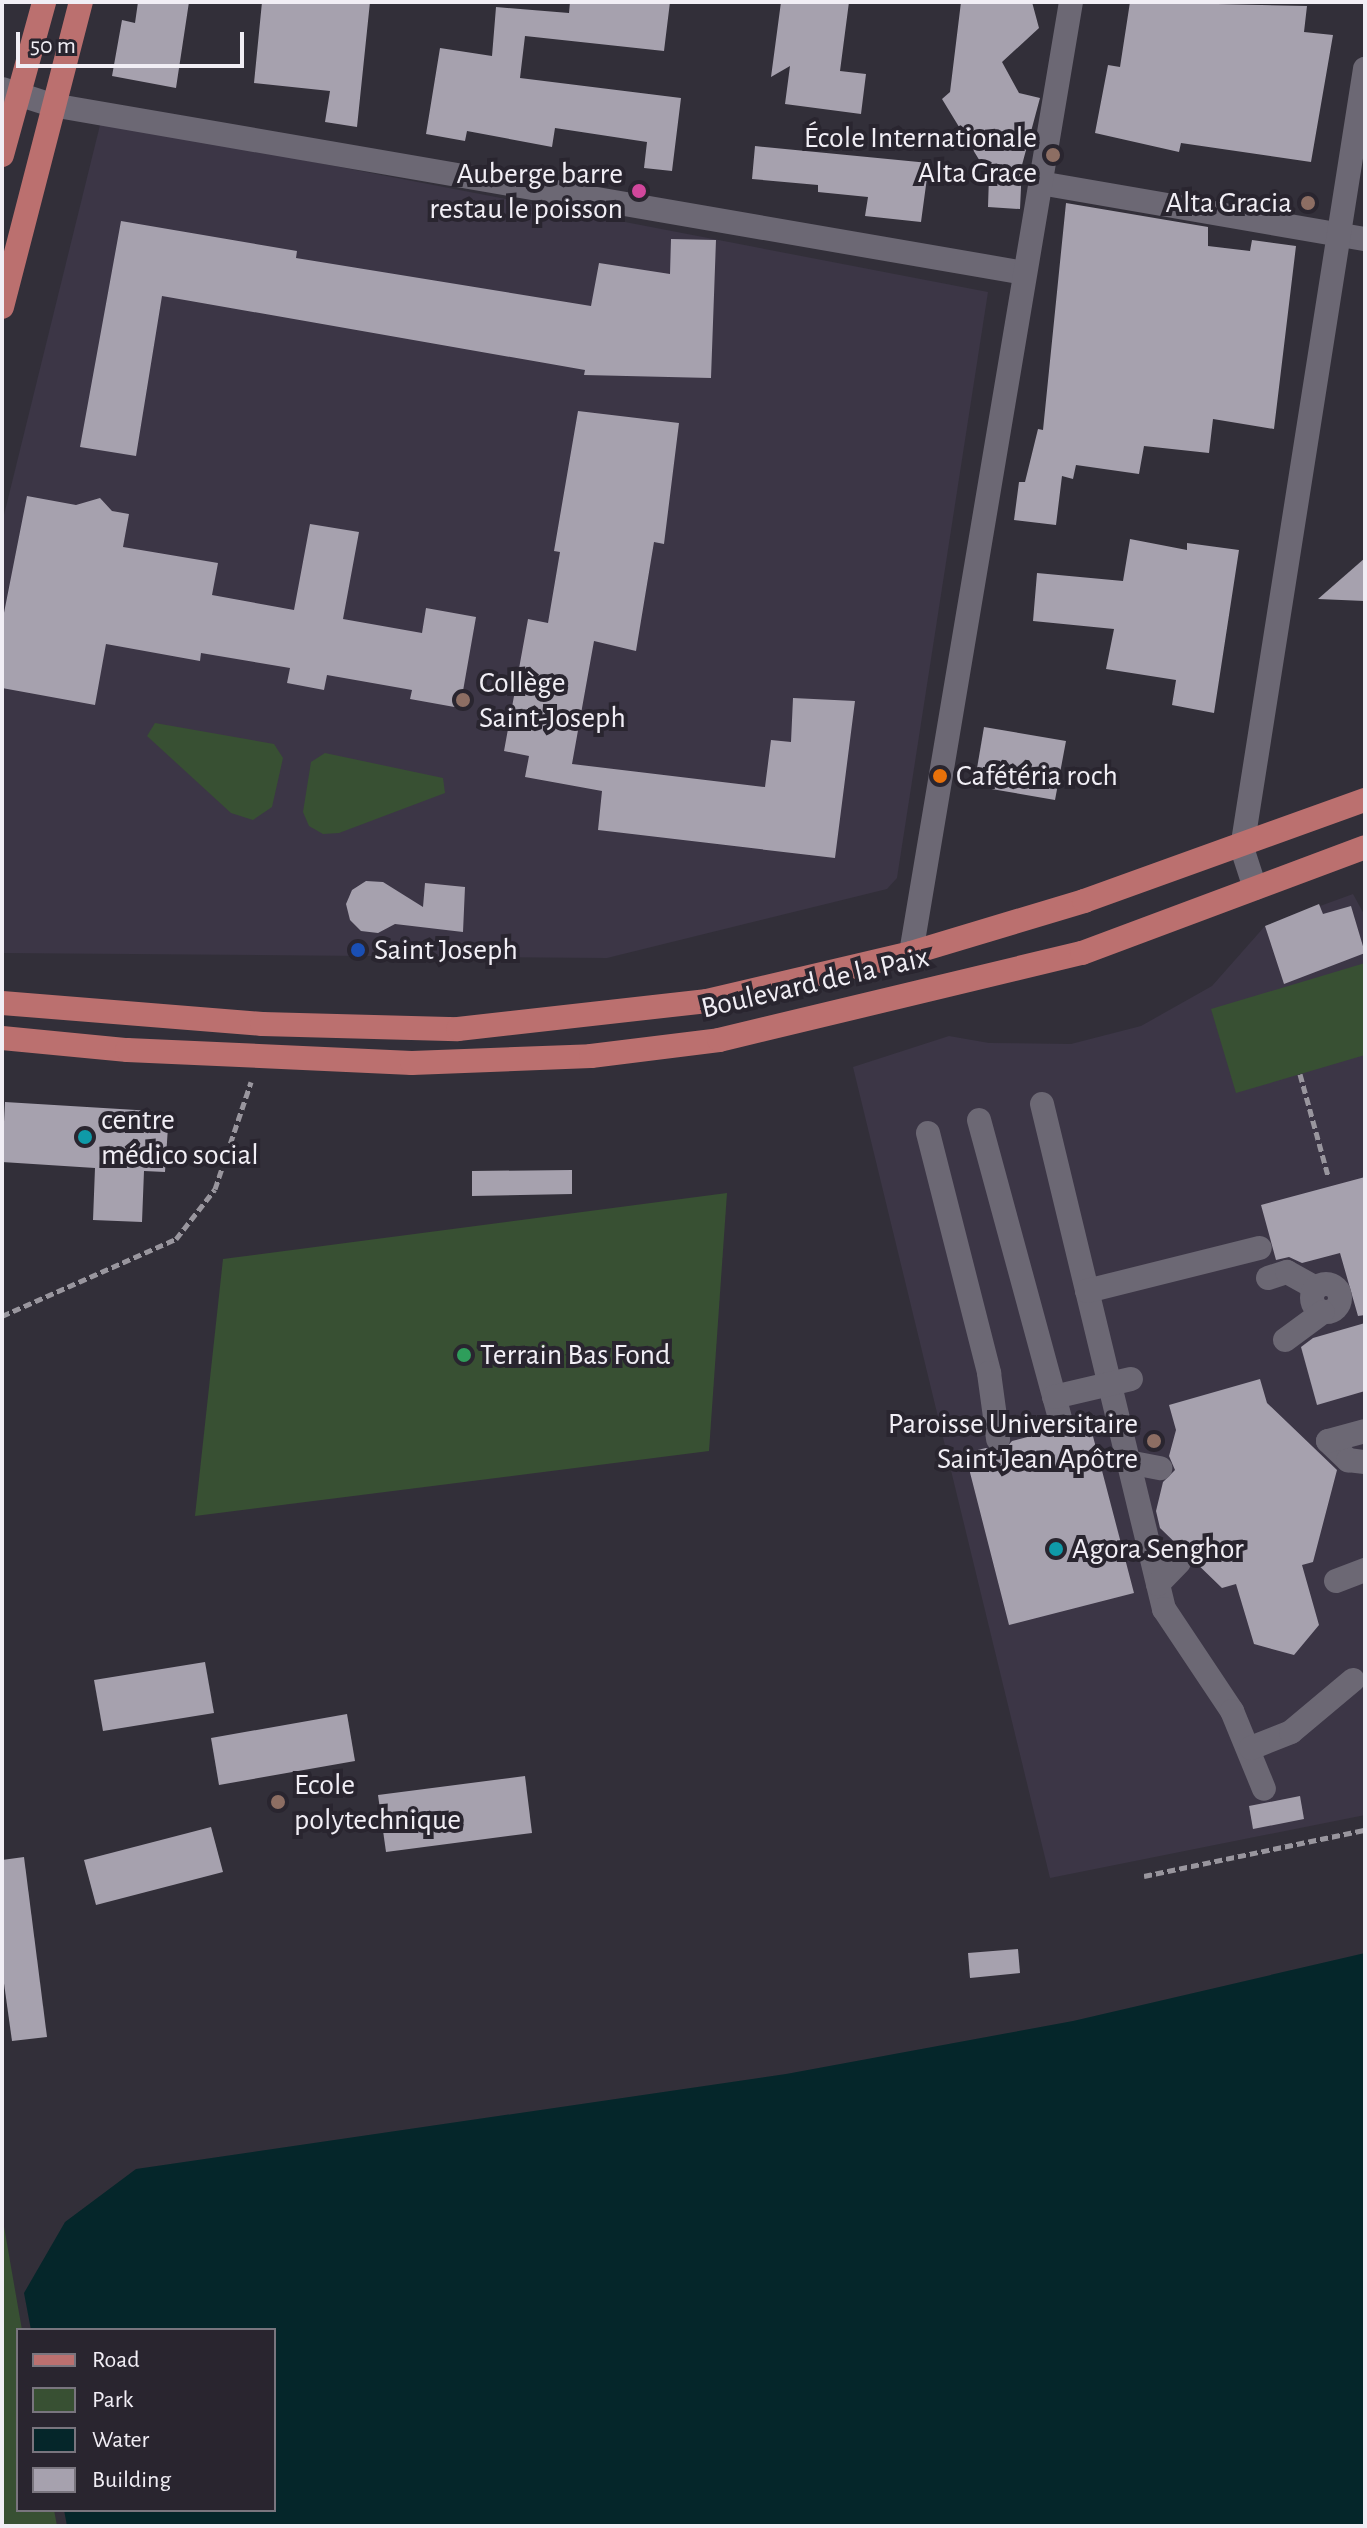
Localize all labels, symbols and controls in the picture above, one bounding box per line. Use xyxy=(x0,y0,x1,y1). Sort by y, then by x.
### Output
scale bar xyxy=(20,16,248,66)
text: 50 m xyxy=(30,34,76,58)
place label: École Internationale Alta Grace xyxy=(804,120,1037,190)
marker: École Internationale Alta Grace xyxy=(1044,146,1062,164)
place label: Auberge barre restau le poisson xyxy=(429,156,623,226)
marker: Auberge barre restau le poisson xyxy=(630,182,648,200)
place label: Alta Gracia xyxy=(1166,185,1292,221)
marker: Alta Gracia xyxy=(1299,194,1317,212)
place label: Collège Saint-Joseph xyxy=(479,665,626,736)
marker: Collège Saint-Joseph xyxy=(454,691,472,709)
place label: Cafétéria roch xyxy=(956,758,1118,794)
marker: Cafétéria roch xyxy=(931,767,949,785)
place label: Saint Joseph xyxy=(374,932,518,968)
street label: Boulevard de la Paix xyxy=(698,939,932,1027)
marker: Saint Joseph xyxy=(349,941,367,959)
place label: centre médico social xyxy=(101,1102,259,1172)
marker: centre médico social xyxy=(76,1128,94,1146)
place label: Terrain Bas Fond xyxy=(480,1337,671,1373)
marker: Terrain Bas Fond xyxy=(455,1346,473,1364)
place label: Paroisse Universitaire Saint Jean Apôtre xyxy=(888,1406,1138,1476)
marker: Paroisse Universitaire Saint Jean Apôtre xyxy=(1145,1432,1163,1450)
place label: Agora Senghor xyxy=(1072,1531,1244,1567)
marker: Agora Senghor xyxy=(1047,1540,1065,1558)
place label: Ecole polytechnique xyxy=(294,1767,461,1838)
marker: Ecole polytechnique xyxy=(269,1793,287,1811)
legend xyxy=(16,2328,276,2512)
text: Road xyxy=(92,2348,140,2372)
text: Park xyxy=(92,2388,133,2412)
text: Water xyxy=(92,2428,149,2452)
text: Building xyxy=(92,2468,171,2492)

